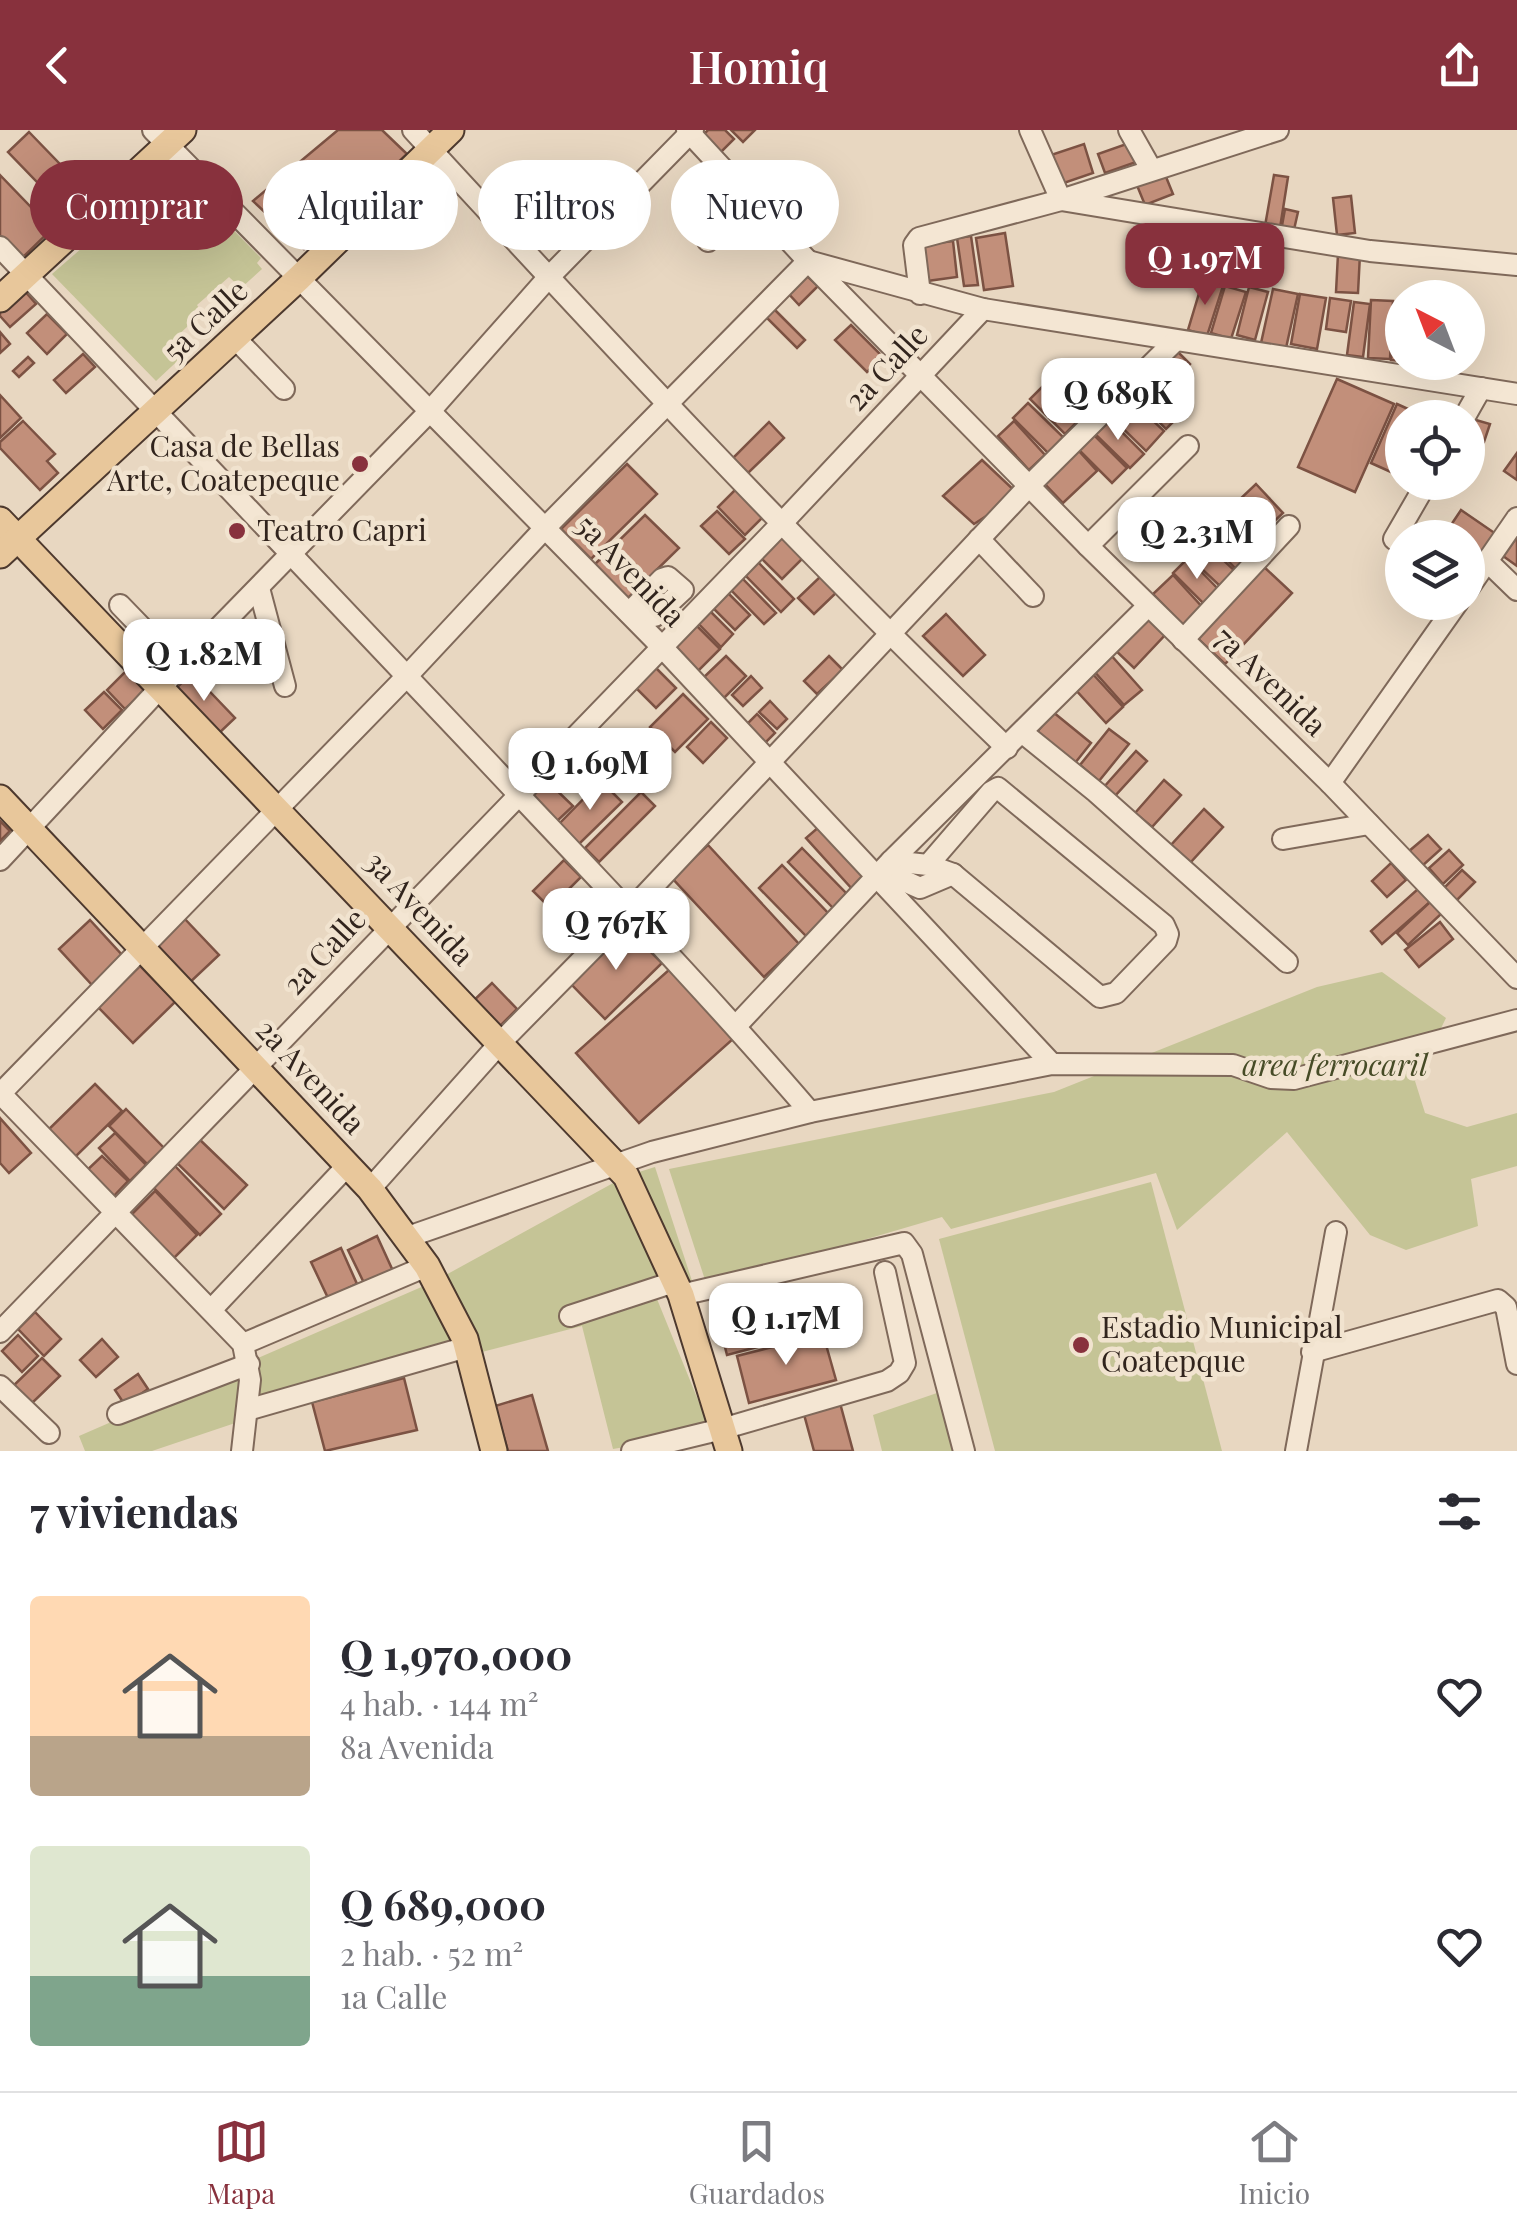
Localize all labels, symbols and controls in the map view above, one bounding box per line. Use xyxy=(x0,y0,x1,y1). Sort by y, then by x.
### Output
text: Homiq xyxy=(688,35,829,95)
icon: back xyxy=(30,38,85,93)
icon: share xyxy=(1432,38,1487,93)
chip: Comprar xyxy=(30,160,243,250)
chip: Alquilar xyxy=(263,160,458,250)
chip: Filtros xyxy=(478,160,651,250)
chip: Nuevo xyxy=(671,160,839,250)
pin: Q 1.97M xyxy=(1113,223,1297,308)
text: Q 1.97M xyxy=(1147,234,1263,277)
street label: 5a Calle xyxy=(154,270,256,369)
north arrow xyxy=(1385,280,1485,380)
map controls xyxy=(1385,280,1485,620)
street label: 2a Calle xyxy=(835,315,936,418)
pin: Q 689K xyxy=(1037,358,1199,443)
text: Q 689K xyxy=(1063,369,1173,412)
button: locate xyxy=(1385,400,1485,500)
place label: Casa de Bellas Arte, Coatepeque xyxy=(106,425,340,499)
marker: Casa de Bellas Arte, Coatepeque xyxy=(349,453,371,475)
pin: Q 2.31M xyxy=(1105,497,1289,582)
street label: 5a Avenida xyxy=(568,505,695,634)
text: Q 2.31M xyxy=(1140,508,1254,551)
place label: Teatro Capri xyxy=(257,509,427,549)
marker: Teatro Capri xyxy=(226,520,248,542)
button: layers xyxy=(1385,520,1485,620)
street label: 7a Avenida xyxy=(1207,617,1336,744)
pin: Q 1.82M xyxy=(112,619,296,704)
text: Q 1.82M xyxy=(145,630,263,673)
pin: Q 1.69M xyxy=(498,728,682,813)
text: Q 1.69M xyxy=(530,739,650,782)
street label: 3a Avenida xyxy=(357,842,484,973)
pin: Q 767K xyxy=(535,888,697,973)
street label: 2a Calle xyxy=(273,899,374,1002)
text: Q 767K xyxy=(565,899,667,942)
street label: 2a Avenida xyxy=(248,1010,375,1142)
park label: area ferrocaril xyxy=(1242,1044,1429,1084)
pin: Q 1.17M xyxy=(694,1283,878,1368)
text: Q 1.17M xyxy=(731,1294,841,1337)
place label: Estadio Municipal Coatepque xyxy=(1101,1306,1343,1380)
marker: Estadio Municipal Coatepque xyxy=(1070,1334,1092,1356)
text: 7 viviendas xyxy=(30,1483,239,1539)
icon: filters xyxy=(1432,1484,1487,1539)
text: Q 1,970,000 xyxy=(340,1625,572,1681)
icon: home xyxy=(110,1636,230,1756)
icon: heart xyxy=(1432,1669,1487,1724)
text: 4 hab. · 144 m² xyxy=(340,1681,539,1724)
text: 8a Avenida xyxy=(340,1724,494,1767)
text: Q 689,000 xyxy=(340,1875,546,1931)
icon: home xyxy=(110,1886,230,2006)
icon: heart xyxy=(1432,1919,1487,1974)
text: 2 hab. · 52 m² xyxy=(340,1931,523,1974)
text: 1a Calle xyxy=(340,1974,448,2017)
tab: Mapa xyxy=(207,2114,275,2211)
tab: Guardados xyxy=(689,2114,825,2211)
tab: Inicio xyxy=(1239,2114,1310,2211)

